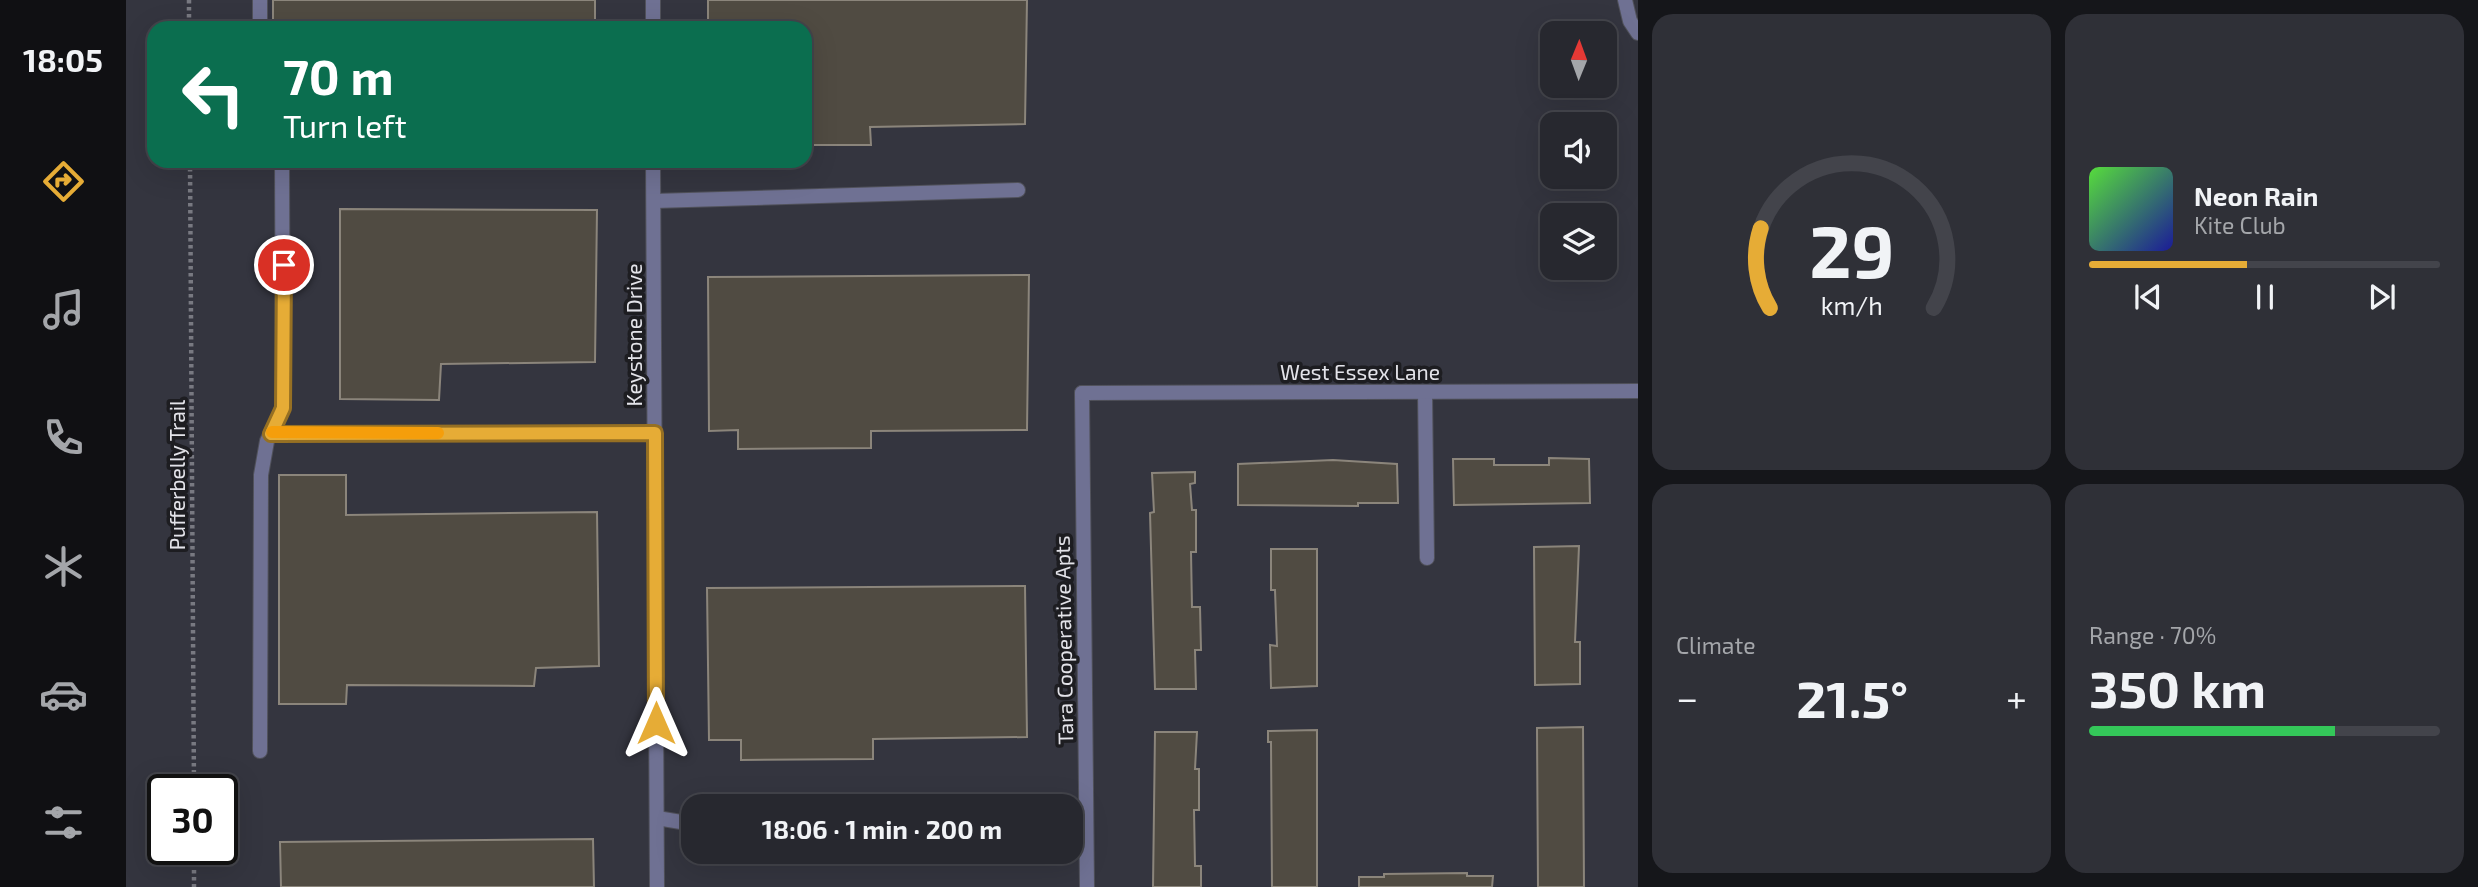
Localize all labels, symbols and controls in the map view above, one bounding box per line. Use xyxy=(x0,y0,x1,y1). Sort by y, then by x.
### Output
north arrow xyxy=(1540,21,1617,98)
map controls xyxy=(1540,21,1617,280)
text: 18:05 xyxy=(23,40,103,78)
text: 70 m xyxy=(283,46,394,105)
icon: left xyxy=(168,49,259,140)
text: Turn left xyxy=(283,106,407,144)
button: sound xyxy=(1540,112,1617,189)
icon: directions xyxy=(39,157,88,206)
text: Neon Rain xyxy=(2194,180,2318,211)
button: layers xyxy=(1540,203,1617,280)
text: 29 xyxy=(1809,205,1894,293)
text: Kite Club xyxy=(2194,211,2286,239)
pin xyxy=(254,235,314,295)
icon: arrive xyxy=(265,246,303,284)
street label: Keystone Drive xyxy=(621,263,646,407)
icon: previous xyxy=(2129,278,2167,316)
icon: pause xyxy=(2246,278,2284,316)
icon: next xyxy=(2363,278,2401,316)
icon: music xyxy=(39,285,88,334)
text: km/h xyxy=(1820,290,1883,320)
street label: West Essex Lane xyxy=(1280,359,1440,384)
street label: Pufferbelly Trail xyxy=(164,399,189,550)
icon: phone xyxy=(39,413,88,462)
street label: Tara Cooperative Apts xyxy=(1049,535,1077,745)
icon: climate xyxy=(39,542,88,591)
text: Range · 70% xyxy=(2089,621,2216,649)
text: Climate xyxy=(1676,631,1756,659)
text: 350 km xyxy=(2089,656,2266,718)
text: 21.5° xyxy=(1796,666,1908,728)
icon: car xyxy=(39,670,88,719)
text: − xyxy=(1676,674,1698,720)
text: + xyxy=(2006,674,2027,720)
position arrow xyxy=(619,686,693,760)
speed limit sign: 30 xyxy=(147,774,238,865)
icon: filters xyxy=(39,798,88,847)
text: 18:06 · 1 min · 200 m xyxy=(762,813,1002,844)

